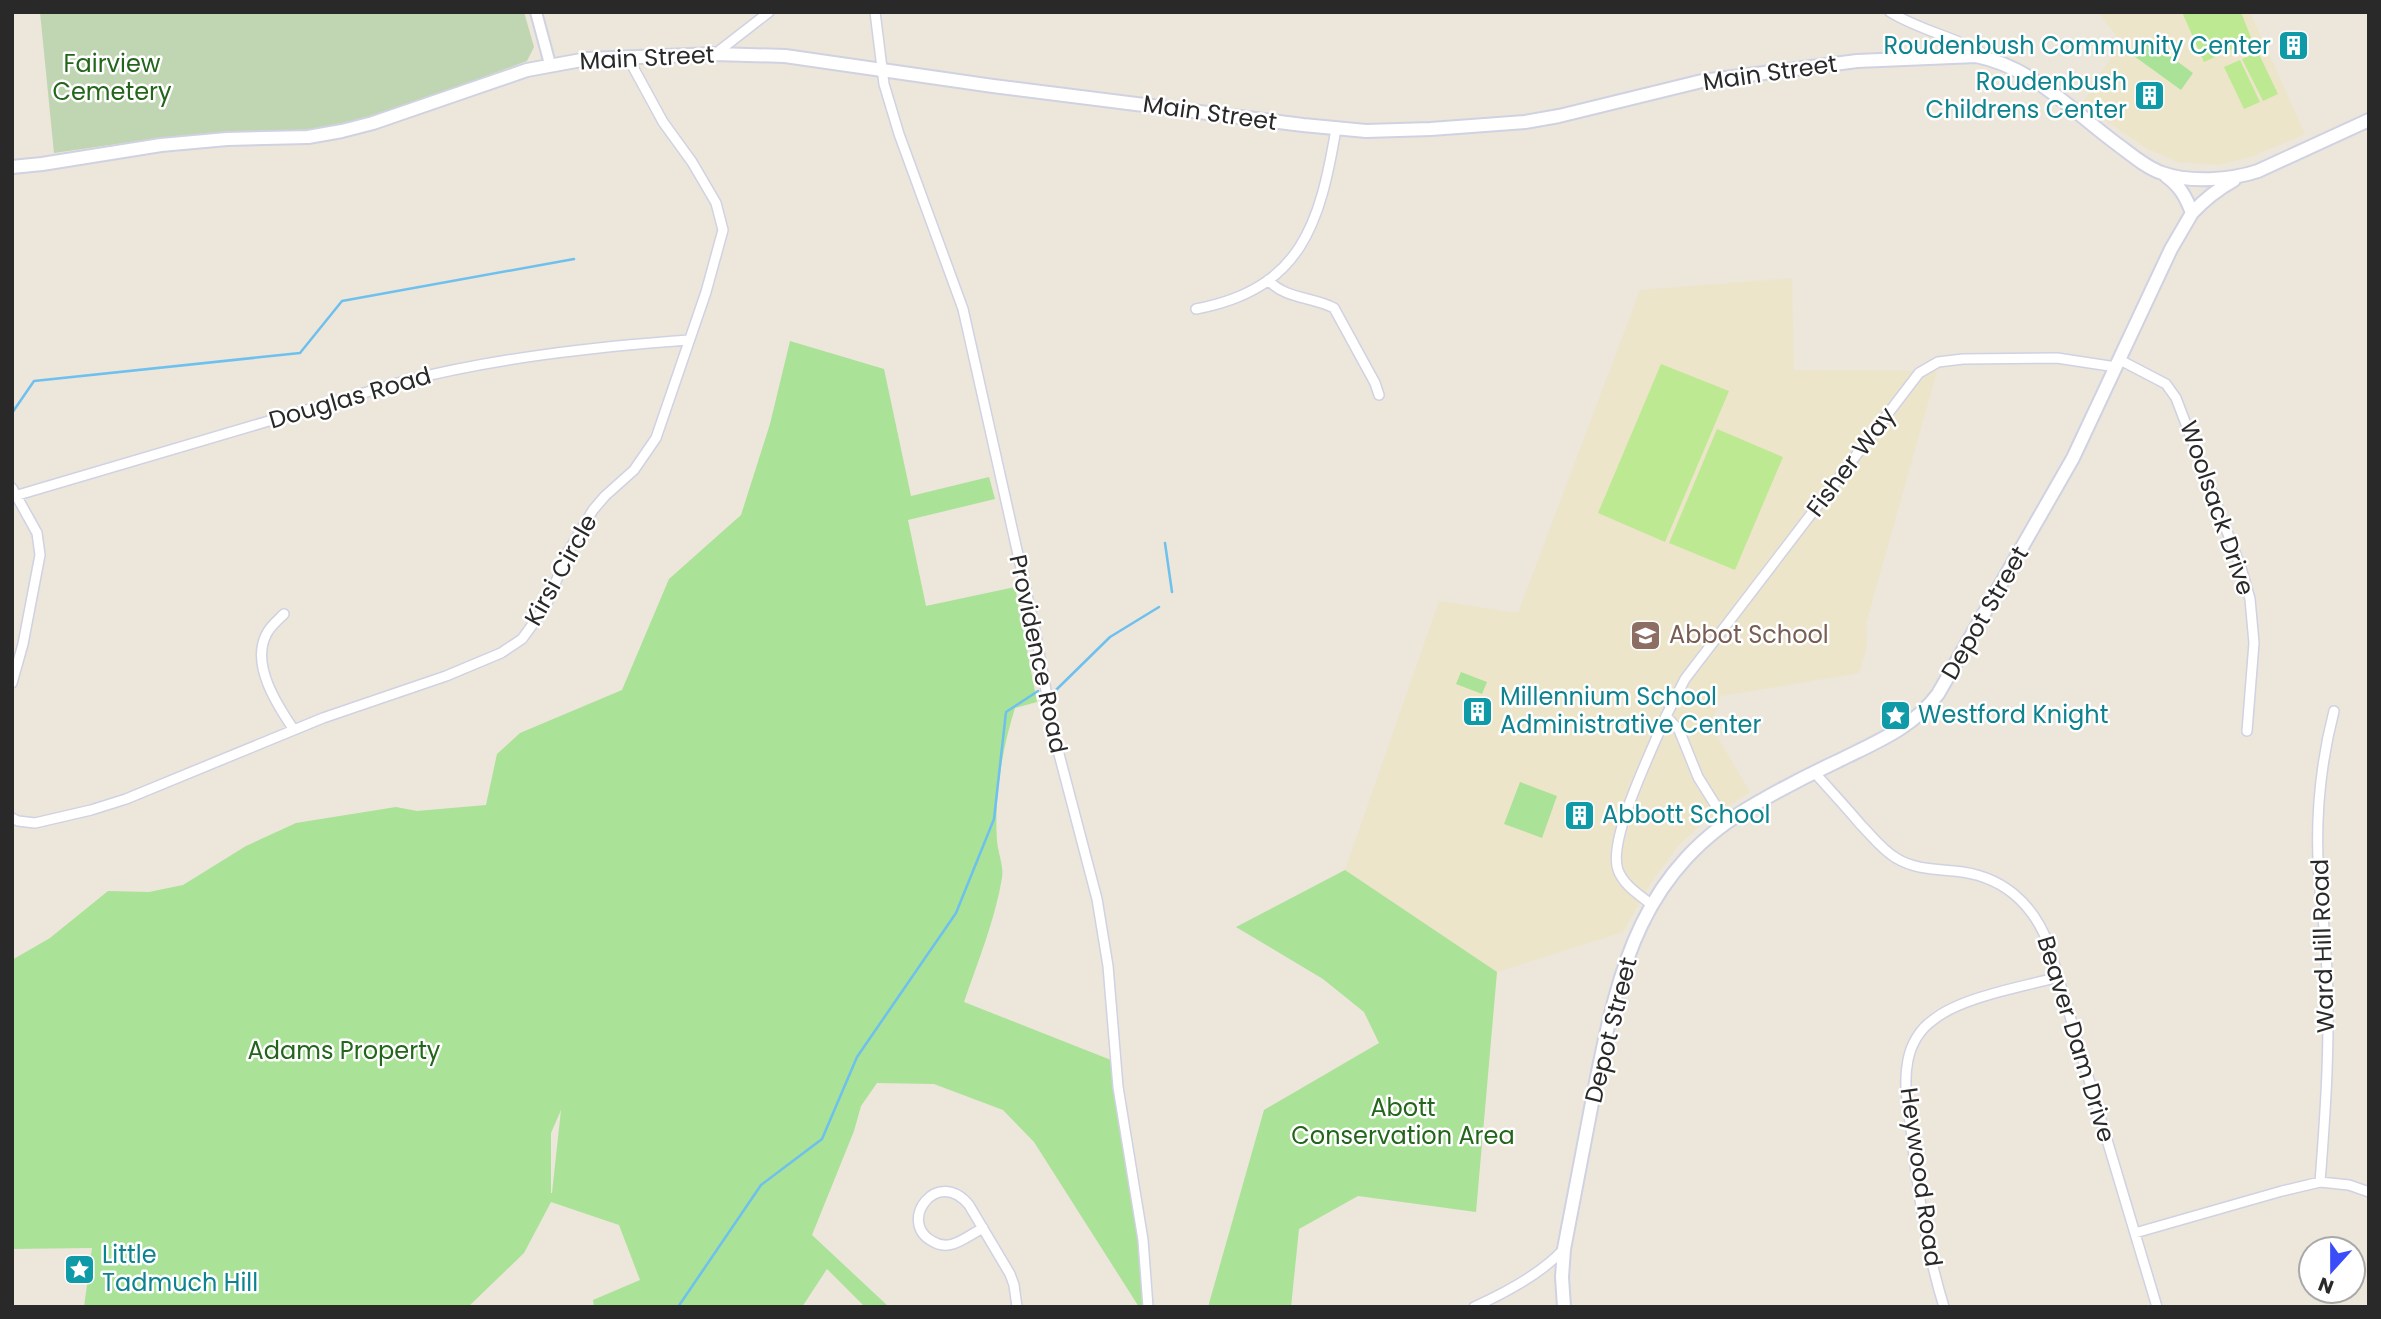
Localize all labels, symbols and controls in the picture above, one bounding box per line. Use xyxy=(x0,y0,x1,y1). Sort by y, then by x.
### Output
place label: Roudenbush Community Center xyxy=(1883,29,2271,62)
building icon: Roudenbush Community Center xyxy=(2277,29,2311,63)
street label: Main Street xyxy=(579,37,715,78)
park label: Fairview Cemetery xyxy=(52,47,172,108)
street label: Main Street xyxy=(1701,47,1839,98)
place label: Roudenbush Childrens Center xyxy=(1926,65,2127,126)
building icon: Roudenbush Childrens Center xyxy=(2133,79,2167,113)
street label: Main Street xyxy=(1141,87,1279,138)
street label: Douglas Road xyxy=(265,359,435,436)
street label: Fisher Way xyxy=(1799,400,1903,523)
street label: Woolsack Drive xyxy=(2172,416,2263,599)
street label: Kirsi Circle xyxy=(516,508,605,631)
street label: Depot Street xyxy=(1933,540,2036,685)
street label: Providence Road xyxy=(1001,552,1076,756)
school or university icon: Abbot School xyxy=(1629,618,1663,652)
place label: Abbot School xyxy=(1669,618,1829,651)
place label: Millennium School Administrative Center xyxy=(1500,680,1762,741)
building icon: Millennium School Administrative Center xyxy=(1460,694,1494,728)
place icon: Westford Knight xyxy=(1878,698,1912,732)
place label: Westford Knight xyxy=(1918,698,2108,731)
building icon: Abbott School xyxy=(1562,798,1596,832)
place label: Abbott School xyxy=(1602,798,1771,831)
street label: Ward Hill Road xyxy=(2303,858,2342,1034)
street label: Beaver Dam Drive xyxy=(2029,932,2124,1146)
street label: Depot Street xyxy=(1576,954,1645,1106)
park label: Adams Property xyxy=(248,1034,441,1067)
street label: Heywood Road xyxy=(1893,1085,1950,1269)
park label: Abott Conservation Area xyxy=(1291,1091,1515,1152)
north arrow xyxy=(2297,1235,2367,1305)
place label: Little Tadmuch Hill xyxy=(102,1238,258,1299)
place icon: Little Tadmuch Hill xyxy=(62,1252,96,1286)
text: N xyxy=(2315,1270,2338,1301)

